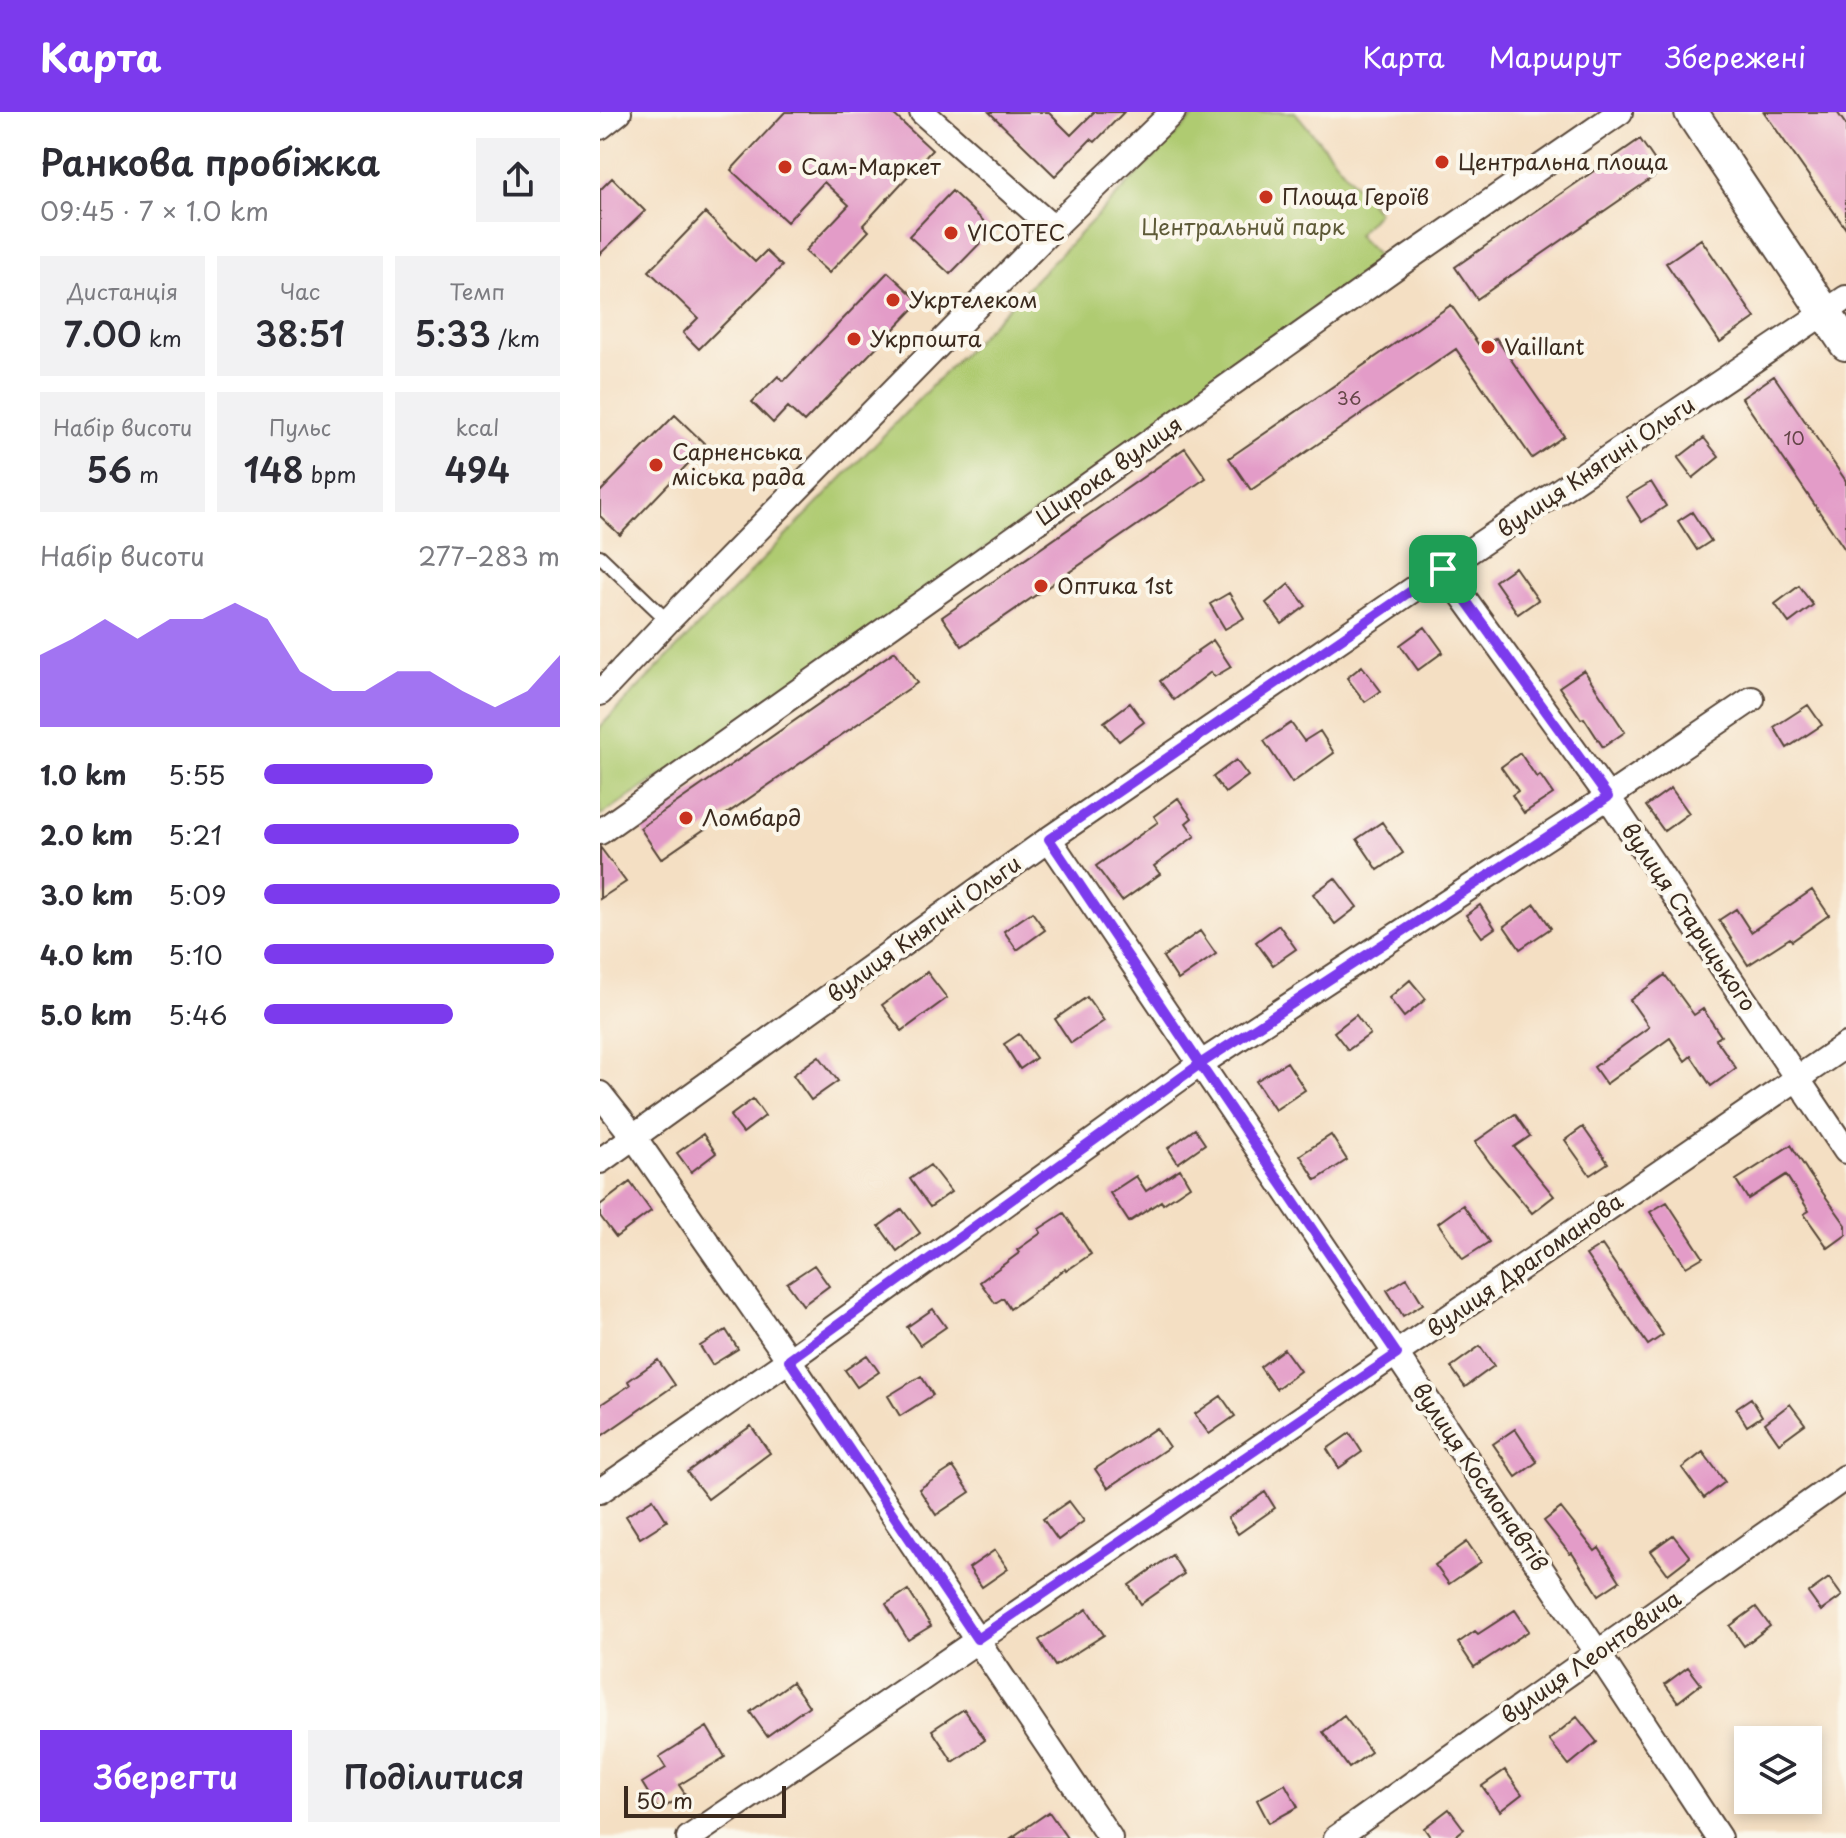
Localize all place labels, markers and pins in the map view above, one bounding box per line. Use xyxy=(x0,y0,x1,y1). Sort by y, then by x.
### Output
place label: Центральна площа xyxy=(1458,144,1668,177)
place label: Сам-Маркет xyxy=(801,149,941,182)
marker: Центральна площа xyxy=(1433,153,1451,171)
marker: Сам-Маркет xyxy=(776,158,794,176)
place label: Площа Героїв xyxy=(1282,179,1429,212)
marker: Площа Героїв xyxy=(1257,188,1275,206)
place label: VICOTEC xyxy=(967,215,1066,248)
marker: VICOTEC xyxy=(942,224,960,242)
place label: Укртелеком xyxy=(909,282,1038,315)
marker: Укртелеком xyxy=(884,291,902,309)
place label: Укрпошта xyxy=(870,321,982,354)
place label: Vaillant xyxy=(1504,329,1585,362)
marker: Укрпошта xyxy=(845,330,863,348)
marker: Vaillant xyxy=(1479,338,1497,356)
place label: Сарненська міська рада xyxy=(672,434,805,492)
marker: Сарненська міська рада xyxy=(647,456,665,474)
pin xyxy=(1409,535,1477,603)
place label: Оптика 1st xyxy=(1057,568,1174,601)
marker: Оптика 1st xyxy=(1032,577,1050,595)
place label: Ломбард xyxy=(702,800,801,833)
marker: Ломбард xyxy=(677,809,695,827)

